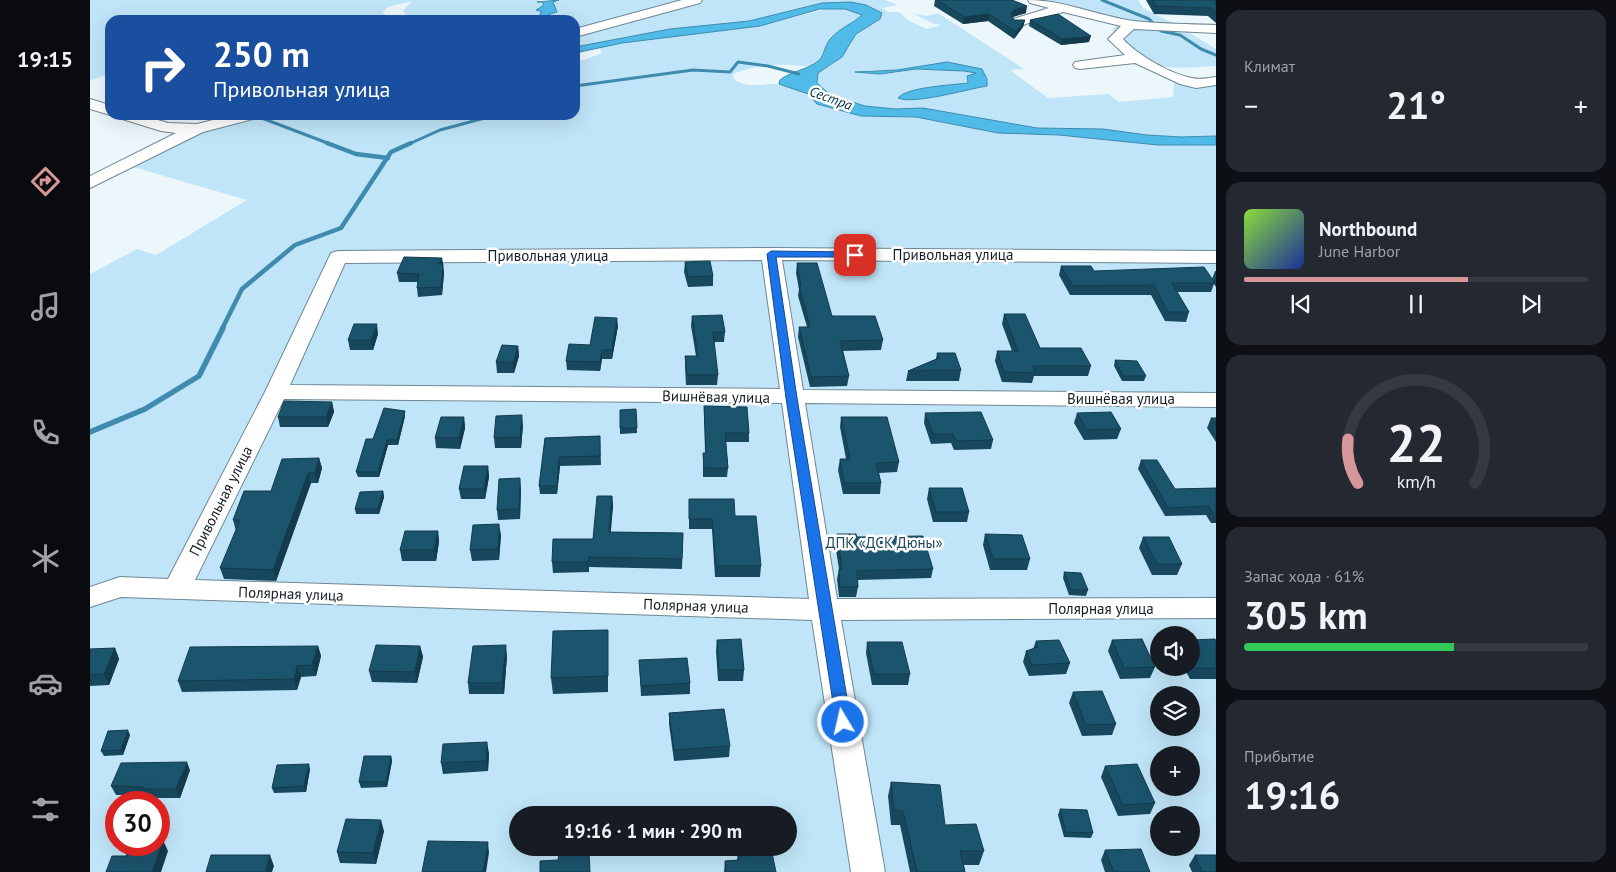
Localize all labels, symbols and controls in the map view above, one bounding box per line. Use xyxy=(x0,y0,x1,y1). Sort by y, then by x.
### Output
text: 250 m xyxy=(213,31,310,77)
icon: right xyxy=(130,35,195,100)
text: 19:15 xyxy=(17,45,73,73)
text: Климат xyxy=(1244,56,1295,76)
text: Привольная улица xyxy=(213,75,390,103)
text: 21° xyxy=(1386,80,1446,129)
water label: Сестра xyxy=(807,82,855,114)
text: − xyxy=(1244,87,1258,124)
text: + xyxy=(1574,87,1588,124)
icon: directions xyxy=(28,164,63,199)
text: Northbound xyxy=(1319,217,1417,241)
pin xyxy=(834,234,876,276)
icon: arrive xyxy=(841,241,869,269)
text: June Harbor xyxy=(1319,241,1400,261)
street label: Привольная улица xyxy=(893,245,1013,264)
street label: Привольная улица xyxy=(488,246,608,265)
icon: music xyxy=(28,289,63,324)
icon: previous xyxy=(1287,290,1315,318)
icon: pause xyxy=(1402,290,1430,318)
icon: next xyxy=(1517,290,1545,318)
street label: Вишнёвая улица xyxy=(662,386,770,407)
street label: Вишнёвая улица xyxy=(1067,389,1175,408)
text: 22 xyxy=(1387,409,1445,476)
icon: phone xyxy=(28,415,63,450)
street label: Привольная улица xyxy=(185,443,256,559)
text: km/h xyxy=(1396,470,1436,493)
park label: ДПК «ДСК Дюны» xyxy=(825,533,943,552)
icon: climate xyxy=(28,541,63,576)
text: Запас хода · 61% xyxy=(1244,566,1364,586)
street label: Полярная улица xyxy=(238,582,344,605)
text: 305 km xyxy=(1244,590,1368,639)
street label: Полярная улица xyxy=(643,594,749,617)
street label: Полярная улица xyxy=(1048,599,1154,618)
map controls xyxy=(1150,626,1200,856)
button: sound xyxy=(1150,626,1200,676)
icon: car xyxy=(28,666,63,701)
button: layers xyxy=(1150,686,1200,736)
position arrow xyxy=(816,695,868,747)
button: + xyxy=(1150,746,1200,796)
text: Прибытие xyxy=(1244,746,1314,766)
text: 19:16 xyxy=(1244,770,1340,819)
speed limit sign: 30 xyxy=(105,791,170,856)
icon: filters xyxy=(28,792,63,827)
button: − xyxy=(1150,806,1200,856)
text: 19:16 · 1 мин · 290 m xyxy=(564,819,742,843)

